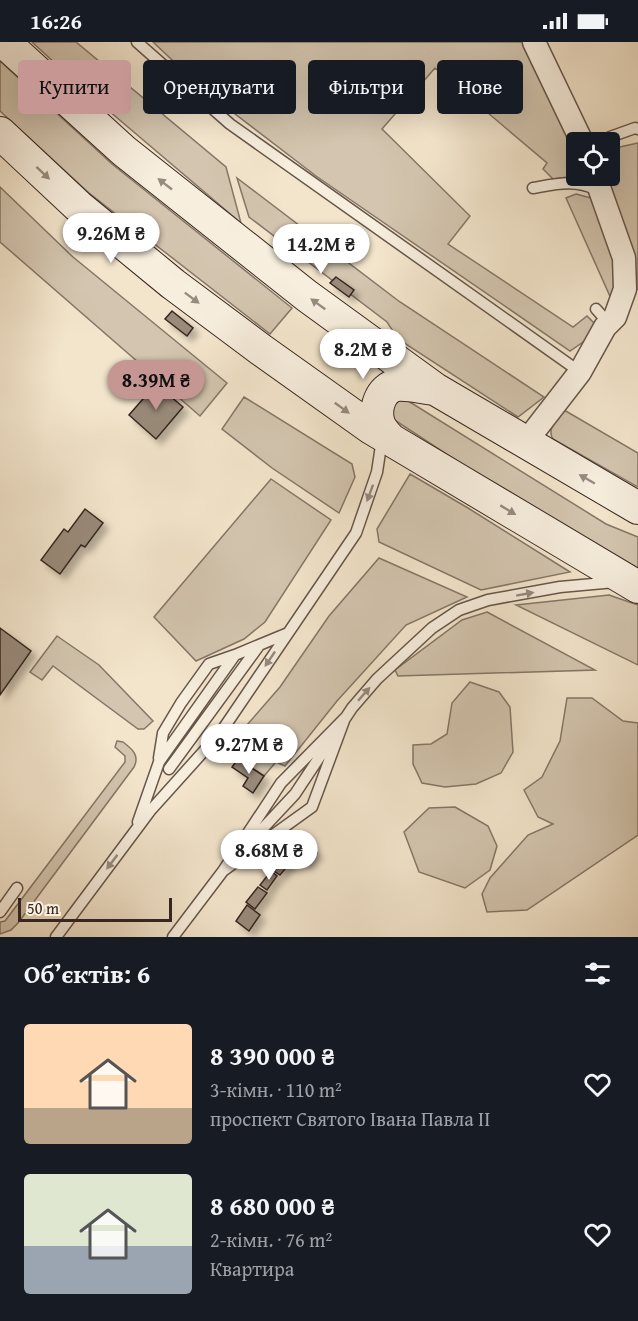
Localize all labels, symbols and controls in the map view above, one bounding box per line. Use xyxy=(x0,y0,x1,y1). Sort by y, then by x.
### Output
text: 16:26 xyxy=(30,5,82,37)
chip: Купити xyxy=(18,60,131,114)
chip: Орендувати xyxy=(143,60,296,114)
chip: Фільтри xyxy=(308,60,425,114)
chip: Нове xyxy=(437,60,523,114)
map controls xyxy=(566,132,620,186)
button: locate xyxy=(566,132,620,186)
one-way arrow xyxy=(35,166,50,180)
one-way arrow xyxy=(157,177,173,190)
pin: 9.26M ₴ xyxy=(56,213,166,264)
text: 9.26M ₴ xyxy=(77,218,145,247)
pin: 14.2M ₴ xyxy=(266,224,376,275)
text: 14.2M ₴ xyxy=(287,229,355,258)
one-way arrow xyxy=(184,292,200,304)
one-way arrow xyxy=(311,298,327,310)
pin: 8.2M ₴ xyxy=(314,329,412,380)
text: 8.2M ₴ xyxy=(334,334,392,363)
pin: 8.39M ₴ xyxy=(101,360,211,411)
text: 8.39M ₴ xyxy=(122,365,190,394)
one-way arrow xyxy=(334,402,350,413)
one-way arrow xyxy=(578,474,595,484)
one-way arrow xyxy=(365,484,374,502)
one-way arrow xyxy=(500,505,517,515)
one-way arrow xyxy=(516,589,535,598)
one-way arrow xyxy=(265,651,276,667)
one-way arrow xyxy=(358,686,371,702)
pin: 9.27M ₴ xyxy=(194,724,304,775)
text: 9.27M ₴ xyxy=(215,729,283,758)
pin: 8.68M ₴ xyxy=(214,830,324,881)
text: 8.68M ₴ xyxy=(235,835,303,864)
one-way arrow xyxy=(106,854,118,870)
scale bar xyxy=(18,895,172,922)
text: 50 m xyxy=(27,896,59,920)
text: Об’єктів: 6 xyxy=(24,954,150,993)
icon: filters xyxy=(581,957,614,990)
text: 8 390 000 ₴ xyxy=(210,1036,335,1075)
icon: home xyxy=(72,1048,144,1120)
icon: heart xyxy=(581,1068,614,1101)
text: 3-кімн. · 110 m² xyxy=(210,1075,342,1104)
text: проспект Святого Івана Павла II xyxy=(210,1104,490,1133)
text: 8 680 000 ₴ xyxy=(210,1186,335,1225)
icon: home xyxy=(72,1198,144,1270)
icon: heart xyxy=(581,1218,614,1251)
text: 2-кімн. · 76 m² xyxy=(210,1225,332,1254)
text: Квартира xyxy=(210,1254,294,1283)

